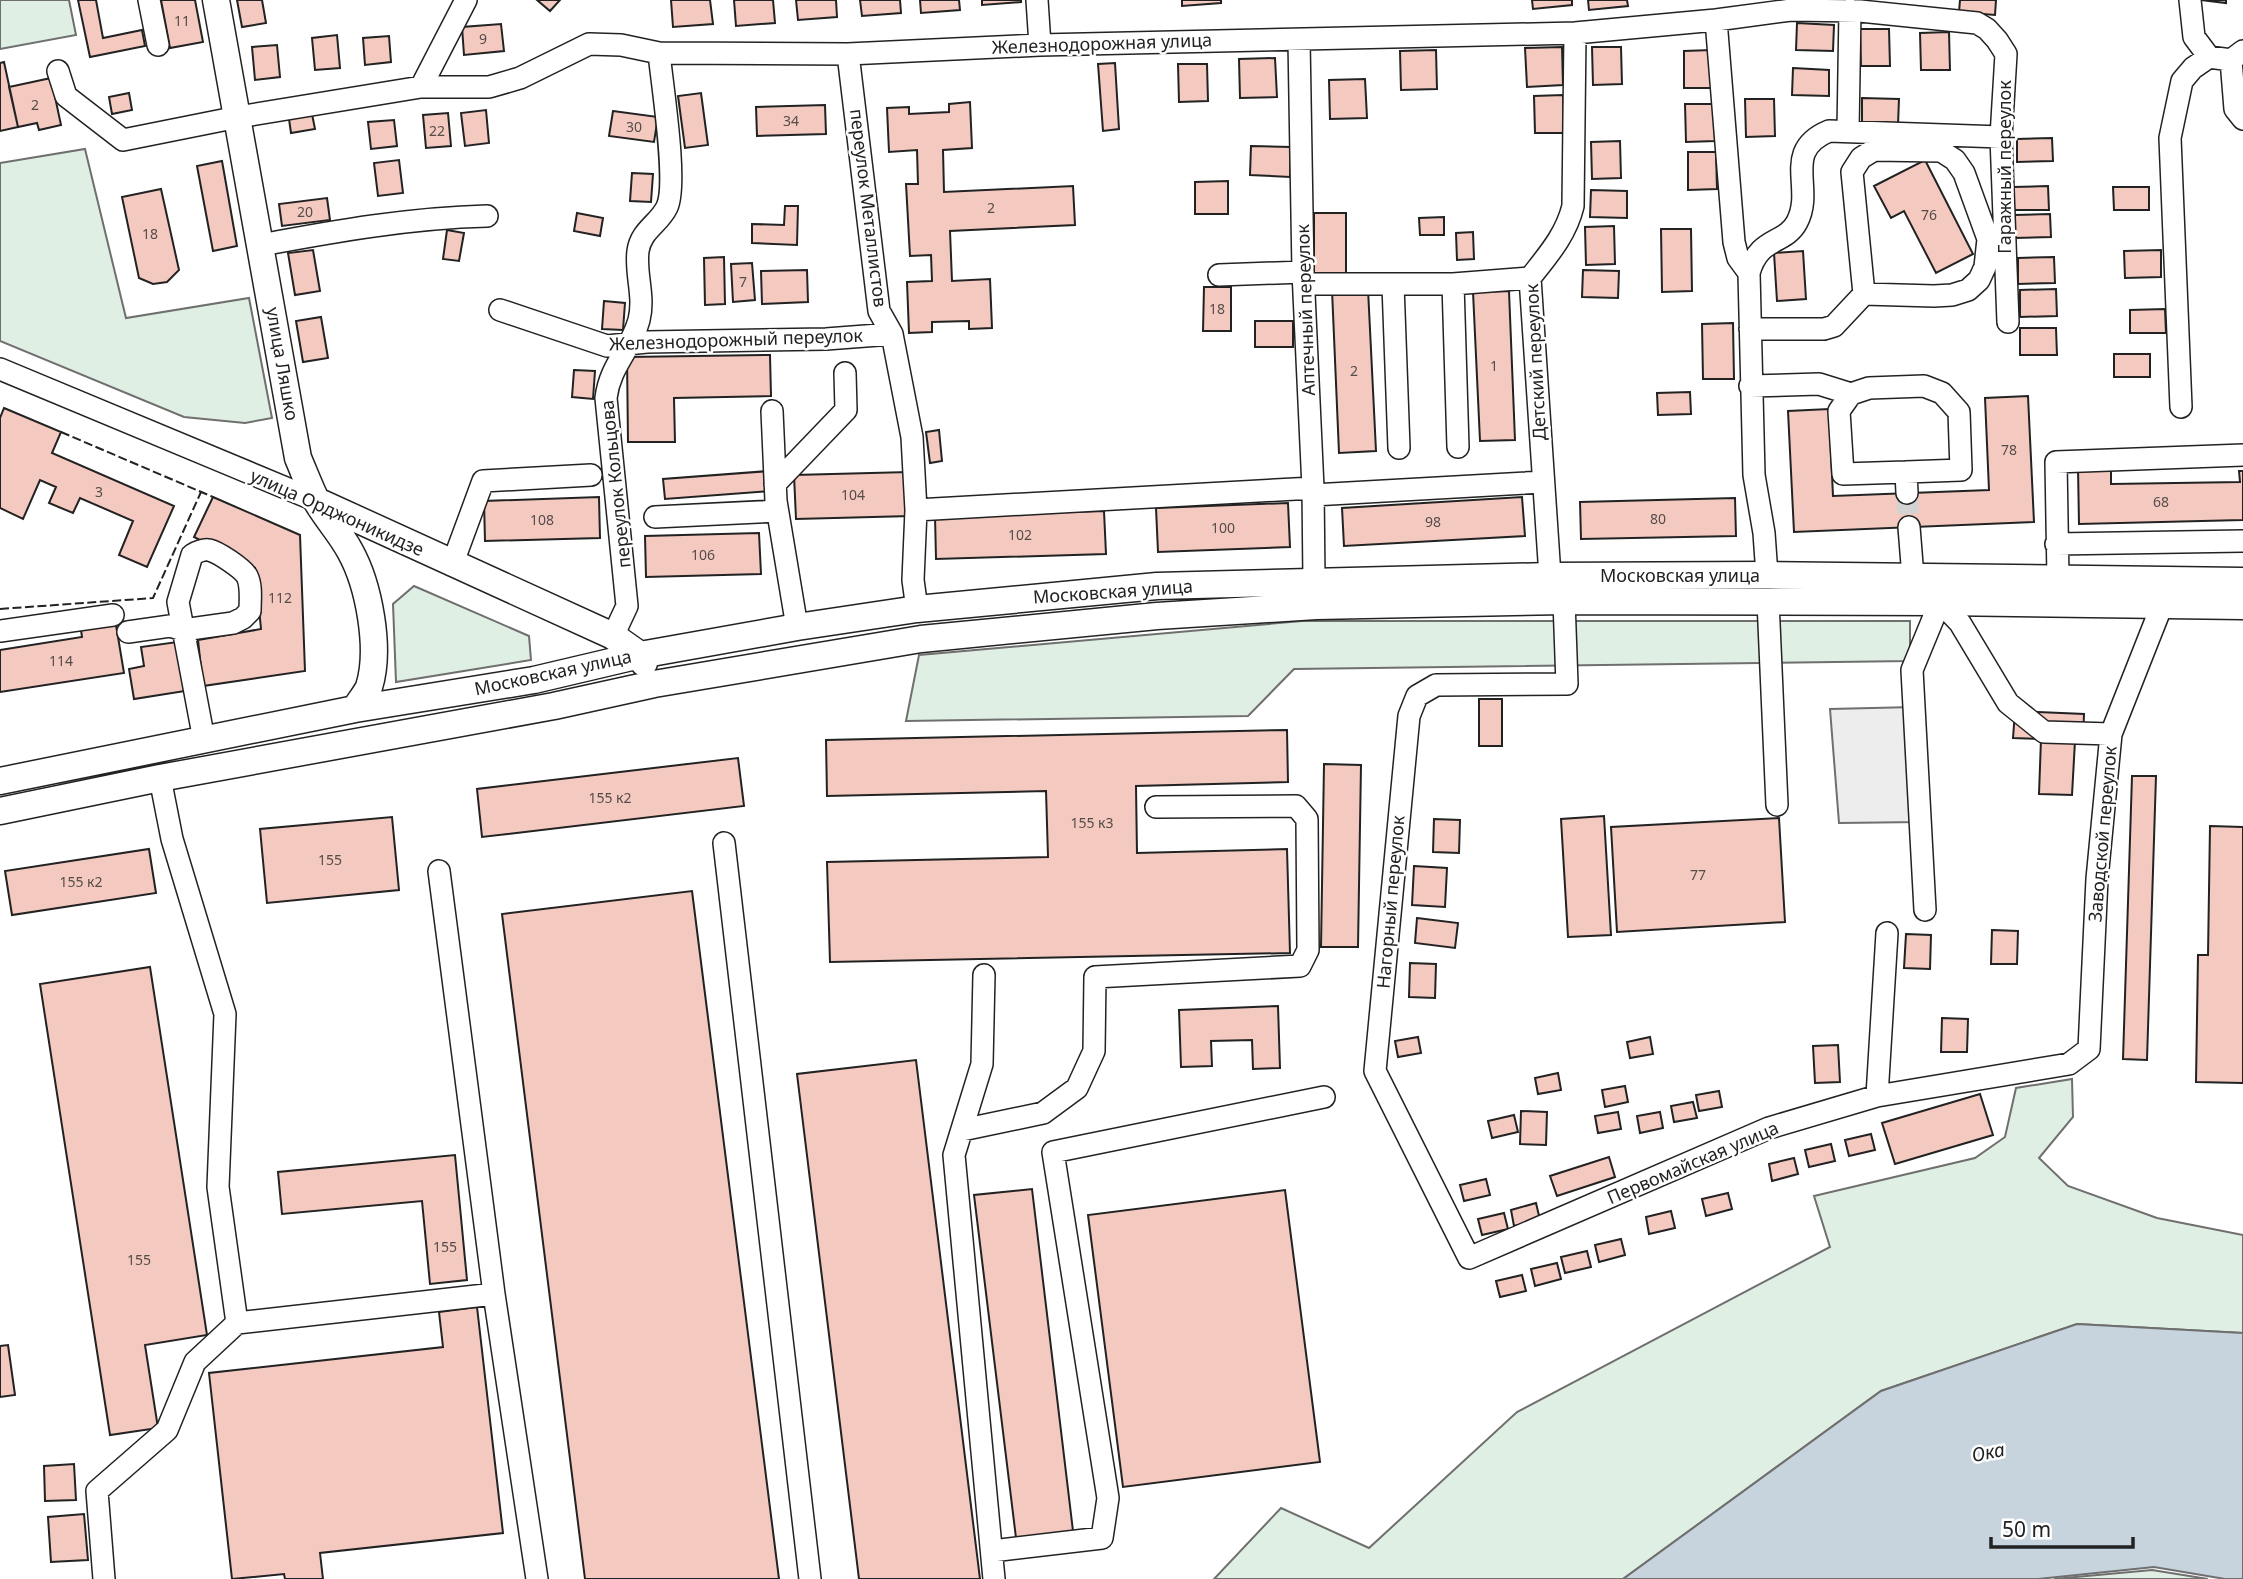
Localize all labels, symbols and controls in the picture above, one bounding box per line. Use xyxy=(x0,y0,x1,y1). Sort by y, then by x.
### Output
house number: 11 xyxy=(174,11,190,30)
street label: Железнодорожная улица xyxy=(991,27,1213,59)
house number: 9 xyxy=(479,29,487,48)
street label: Гаражный переулок xyxy=(1992,80,2016,254)
house number: 2 xyxy=(31,95,39,114)
street label: переулок Металлистов xyxy=(845,107,893,308)
house number: 34 xyxy=(783,111,799,130)
house number: 30 xyxy=(626,117,642,136)
house number: 22 xyxy=(429,121,445,140)
house number: 2 xyxy=(987,198,995,217)
house number: 20 xyxy=(297,202,313,221)
house number: 76 xyxy=(1921,205,1937,224)
street label: Аптечный переулок xyxy=(1290,223,1320,396)
house number: 18 xyxy=(142,224,158,243)
house number: 7 xyxy=(739,272,747,291)
street label: Детский переулок xyxy=(1519,283,1551,441)
house number: 18 xyxy=(1209,299,1225,318)
street label: улица Ляшко xyxy=(261,305,305,422)
street label: Железнодорожный переулок xyxy=(609,323,864,355)
house number: 1 xyxy=(1490,356,1498,375)
house number: 2 xyxy=(1350,361,1358,380)
street label: переулок Кольцова xyxy=(594,399,636,569)
house number: 78 xyxy=(2001,440,2017,459)
street label: улица Орджоникидзе xyxy=(247,463,428,561)
house number: 3 xyxy=(95,482,103,501)
house number: 104 xyxy=(841,485,865,504)
house number: 68 xyxy=(2153,492,2169,511)
house number: 80 xyxy=(1650,509,1666,528)
house number: 108 xyxy=(530,510,554,529)
house number: 98 xyxy=(1425,512,1441,531)
house number: 100 xyxy=(1211,518,1235,537)
house number: 102 xyxy=(1008,525,1032,544)
house number: 106 xyxy=(691,545,715,564)
street label: Московская улица xyxy=(1600,563,1760,587)
street label: Московская улица xyxy=(1032,573,1194,609)
house number: 112 xyxy=(268,588,292,607)
street label: Московская улица xyxy=(472,644,634,700)
house number: 114 xyxy=(49,651,73,670)
street label: Заводской переулок xyxy=(2082,744,2122,923)
house number: 155 к2 xyxy=(588,788,632,807)
house number: 155 к3 xyxy=(1070,813,1114,832)
street label: Нагорный переулок xyxy=(1370,814,1410,989)
house number: 155 xyxy=(318,850,342,869)
house number: 77 xyxy=(1690,865,1706,884)
house number: 155 к2 xyxy=(59,872,103,891)
street label: Первомайская улица xyxy=(1603,1115,1782,1209)
house number: 155 xyxy=(433,1237,457,1256)
house number: 155 xyxy=(127,1250,151,1269)
water label: Ока xyxy=(1969,1436,2007,1468)
scale bar xyxy=(1991,1506,2133,1550)
text: 50 m xyxy=(2002,1515,2051,1543)

